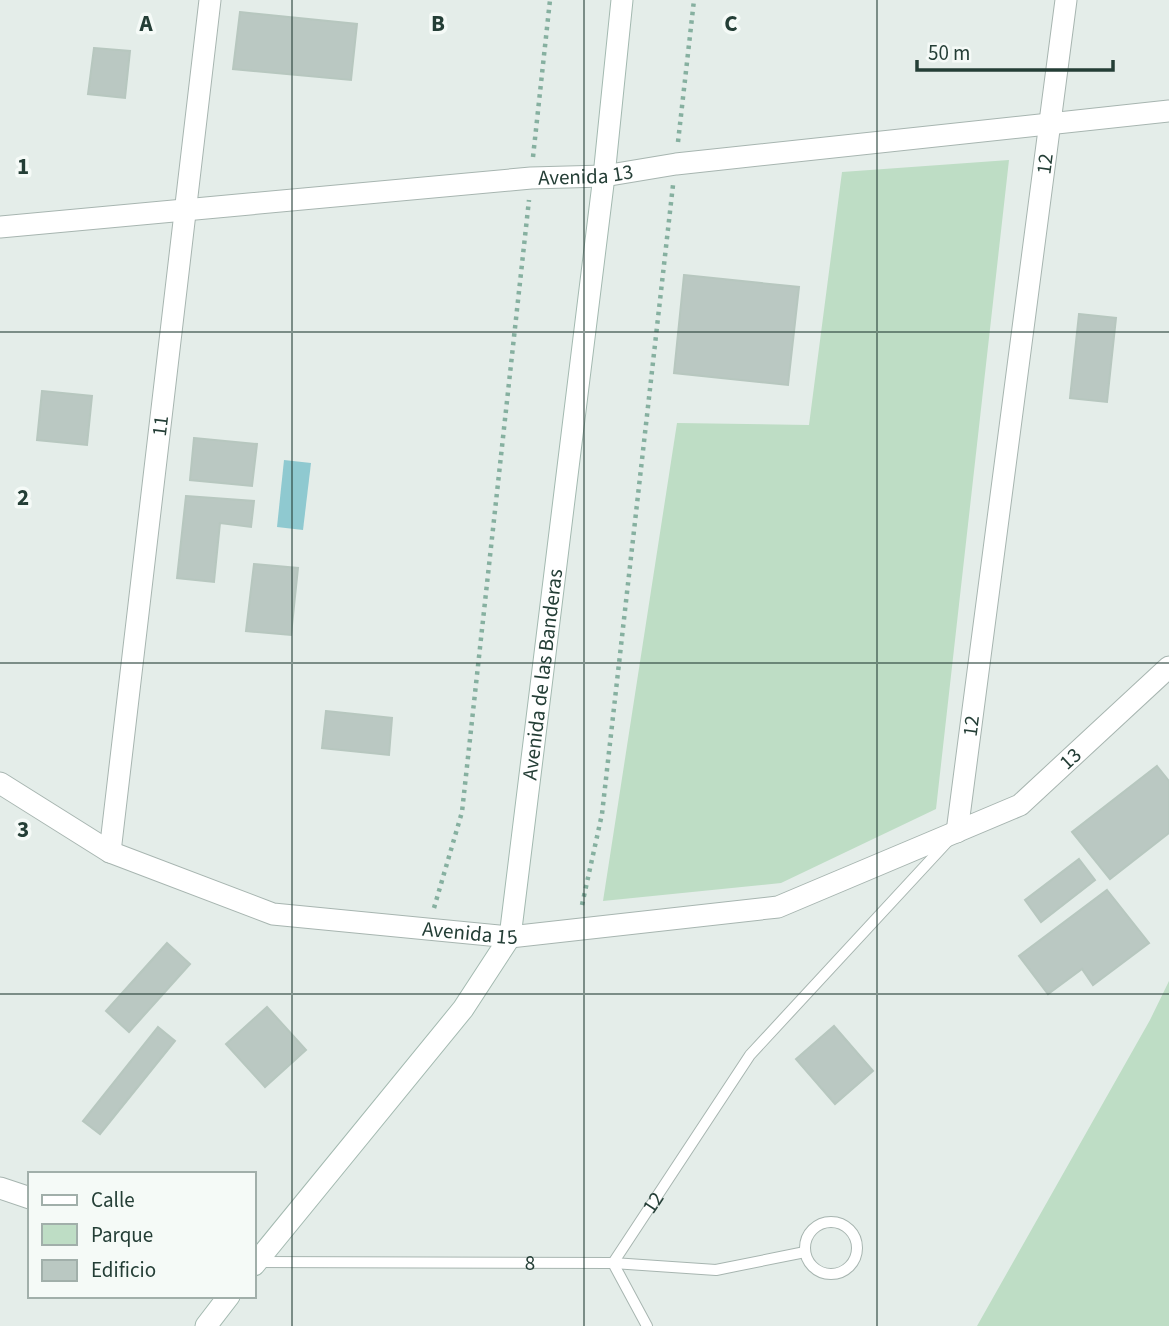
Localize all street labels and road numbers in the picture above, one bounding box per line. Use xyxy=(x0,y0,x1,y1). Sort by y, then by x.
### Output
street label: 12 xyxy=(1028,151,1061,176)
street label: Avenida 13 xyxy=(538,156,635,193)
street label: 11 xyxy=(144,414,176,438)
street label: Avenida de las Banderas xyxy=(515,567,570,782)
street label: 12 xyxy=(955,714,987,738)
street label: 13 xyxy=(1052,740,1088,777)
street label: Avenida 15 xyxy=(421,914,519,952)
street label: 12 xyxy=(635,1186,671,1219)
street label: 8 xyxy=(525,1248,535,1278)

